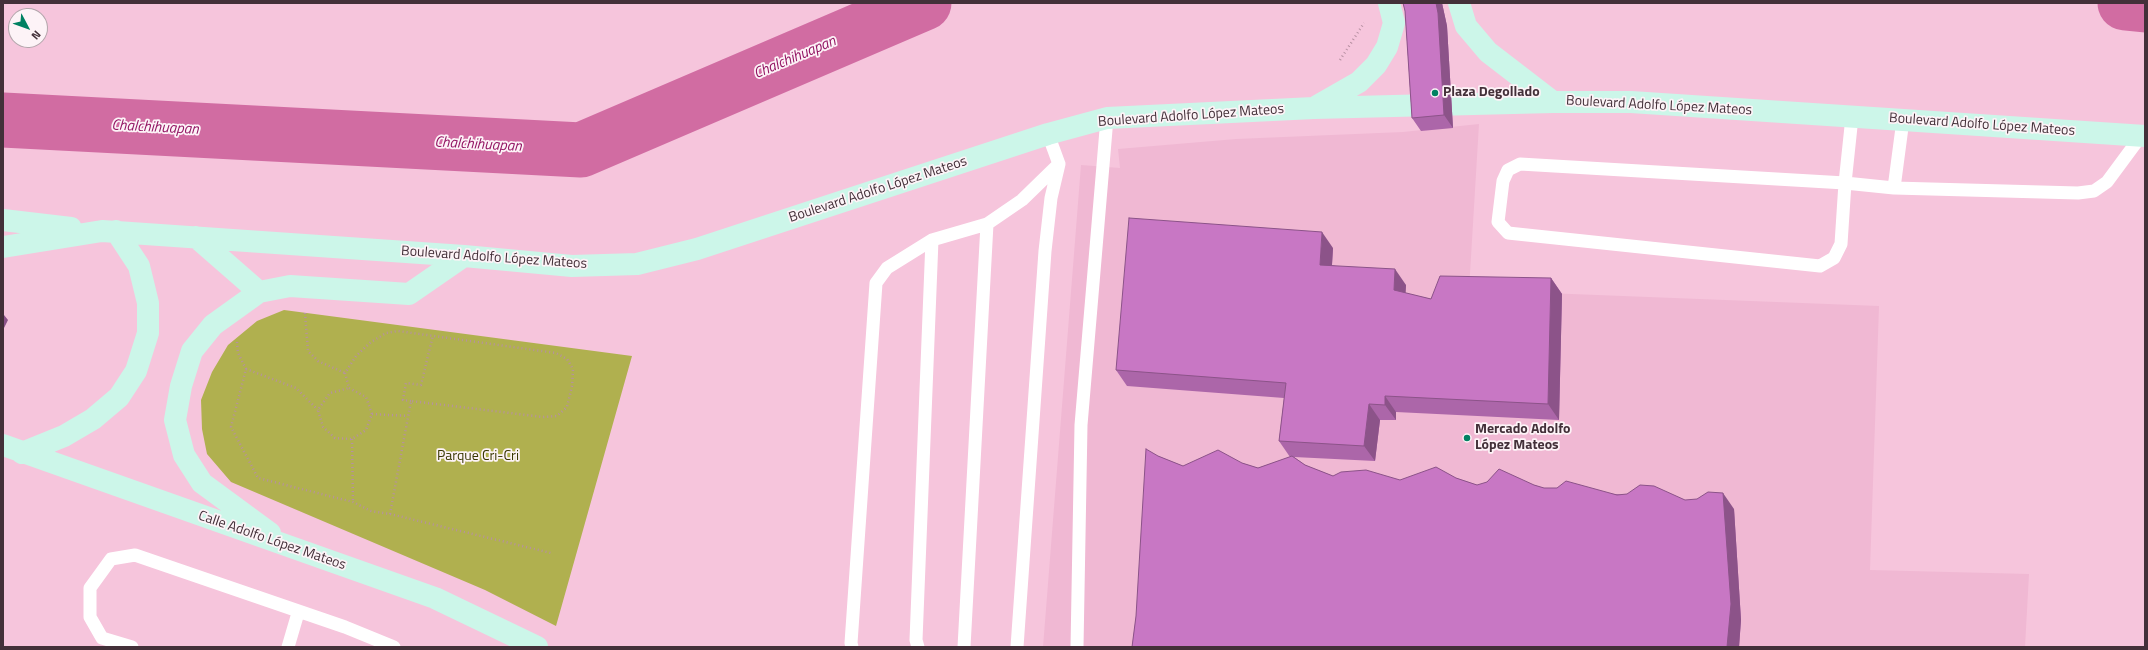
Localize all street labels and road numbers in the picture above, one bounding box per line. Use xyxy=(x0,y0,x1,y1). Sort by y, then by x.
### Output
street label: Boulevard Adolfo López Mateos xyxy=(1566,93,1752,119)
street label: Boulevard Adolfo López Mateos xyxy=(1097,101,1285,131)
street label: Boulevard Adolfo López Mateos xyxy=(1888,110,2076,140)
street label: Boulevard Adolfo López Mateos xyxy=(787,153,969,227)
street label: Boulevard Adolfo López Mateos xyxy=(400,243,588,273)
street label: Calle Adolfo López Mateos xyxy=(196,508,348,574)

